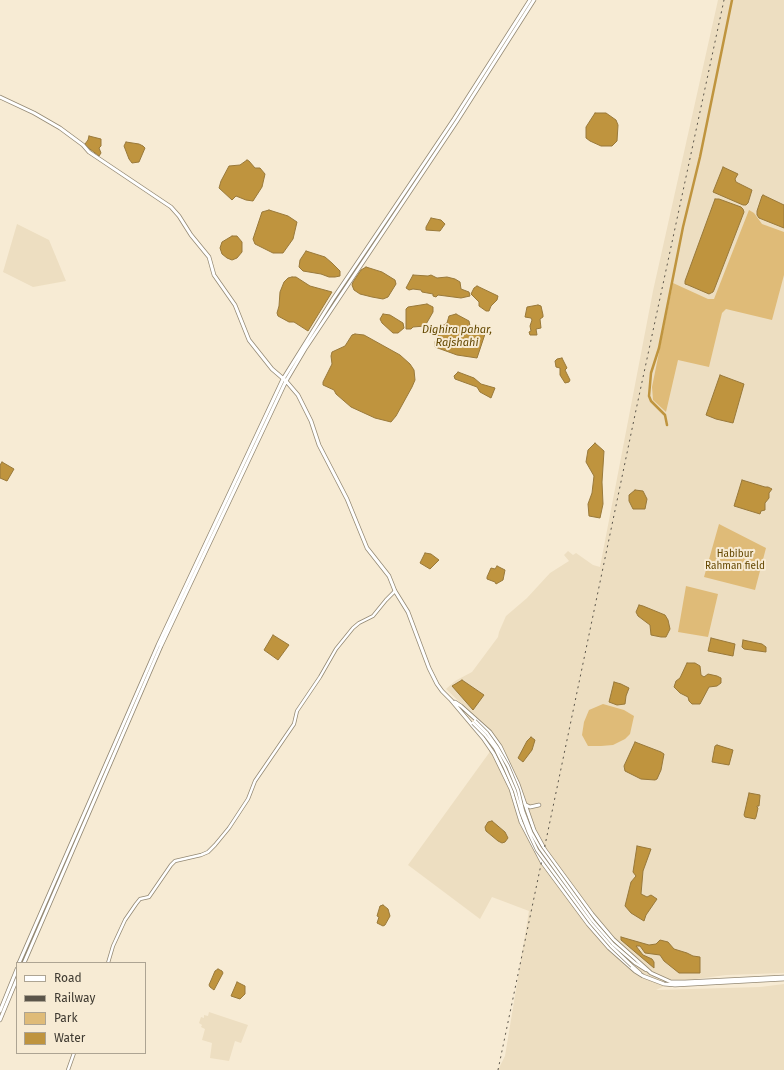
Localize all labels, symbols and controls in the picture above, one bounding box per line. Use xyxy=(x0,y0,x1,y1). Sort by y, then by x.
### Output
water label: Dighira pahar, Rajshahi xyxy=(422,323,492,349)
park label: Habibur Rahman field xyxy=(705,548,765,572)
legend xyxy=(16,962,146,1054)
text: Road xyxy=(54,971,82,985)
text: Railway xyxy=(54,991,95,1005)
text: Park xyxy=(54,1011,78,1025)
text: Water xyxy=(54,1031,85,1045)

